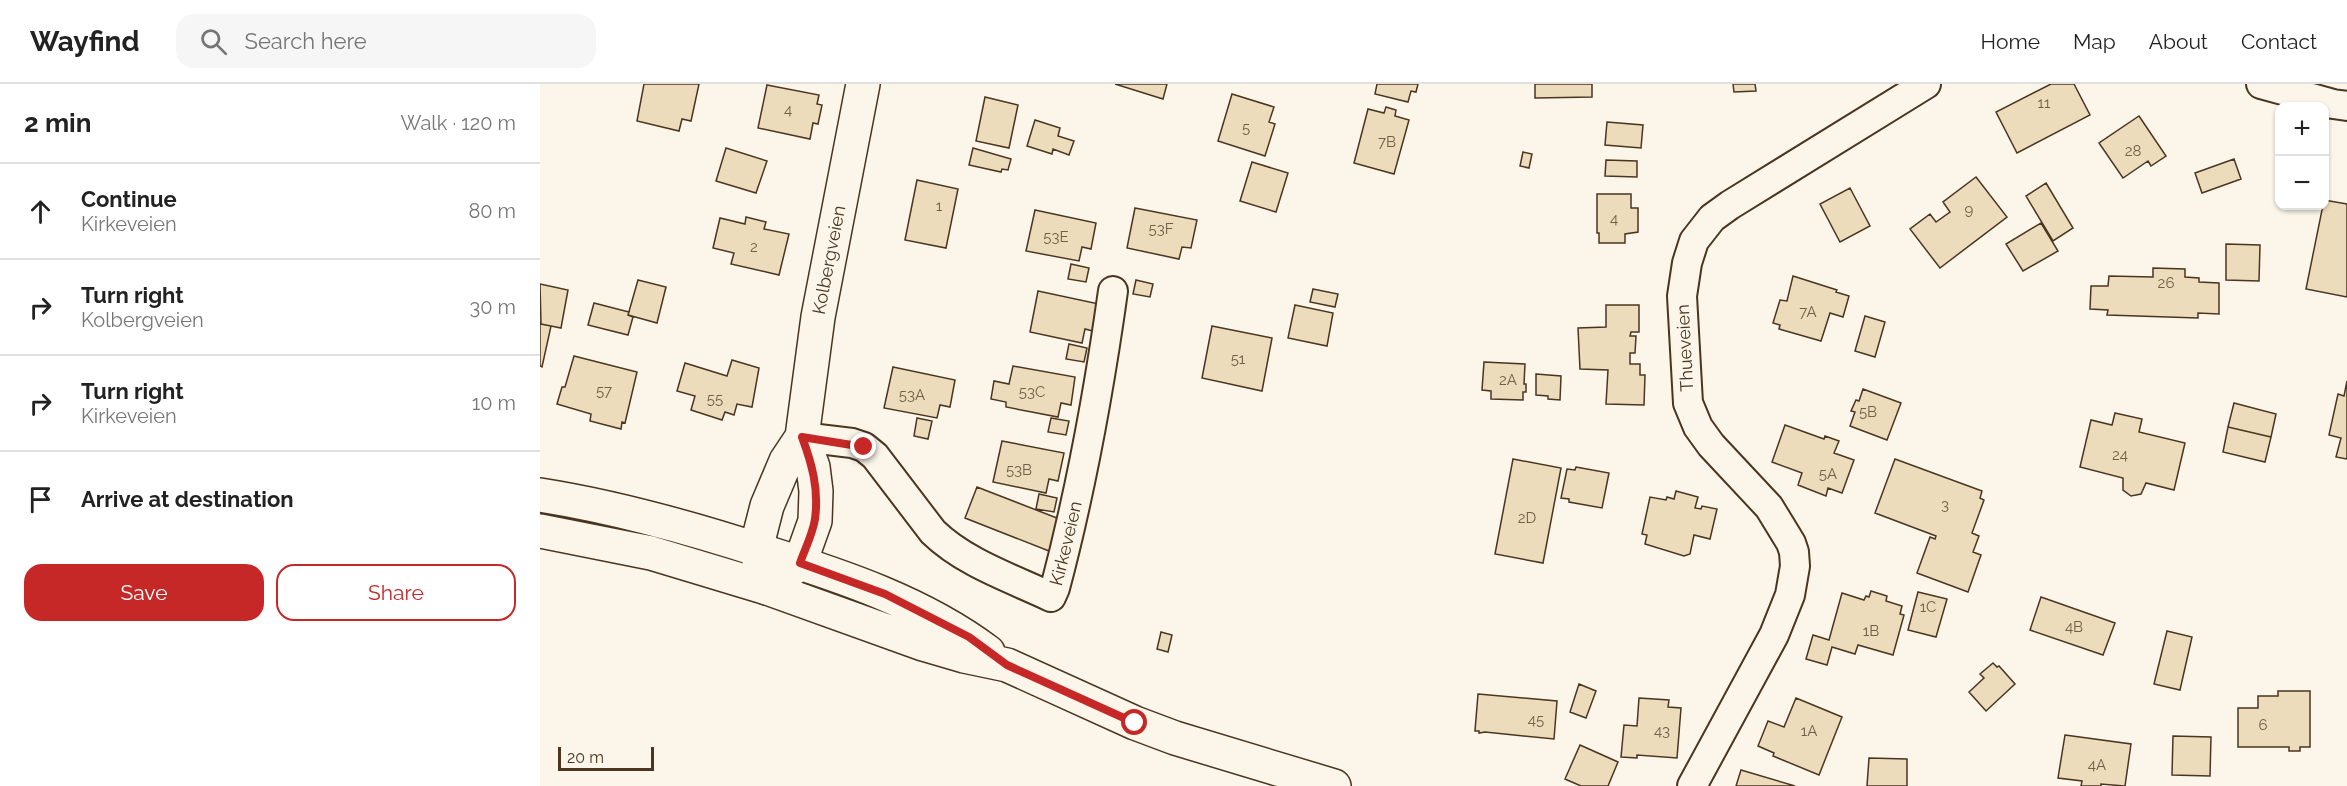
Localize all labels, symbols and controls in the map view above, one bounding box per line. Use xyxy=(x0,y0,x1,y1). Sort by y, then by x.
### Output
search box xyxy=(176,14,596,68)
text: Wayfind xyxy=(30,25,140,58)
icon: search xyxy=(197,25,230,58)
text: Search here xyxy=(245,28,367,54)
text: Home xyxy=(1981,29,2040,54)
text: Map xyxy=(2073,29,2116,54)
text: About xyxy=(2149,29,2208,54)
text: Contact xyxy=(2241,29,2317,54)
house number: 11 xyxy=(2038,94,2051,112)
house number: 4 xyxy=(784,101,792,119)
map controls xyxy=(2275,102,2329,210)
button: + xyxy=(2275,102,2329,156)
text: 2 min xyxy=(24,108,91,138)
text: Walk · 120 m xyxy=(401,111,516,135)
house number: 5 xyxy=(1242,119,1250,137)
house number: 7B xyxy=(1378,133,1396,151)
house number: 28 xyxy=(2125,142,2141,160)
button: − xyxy=(2275,156,2329,210)
text: Continue xyxy=(81,186,177,212)
icon: ahead xyxy=(24,195,57,228)
house number: 1 xyxy=(936,197,943,215)
text: 80 m xyxy=(468,199,516,223)
house number: 9 xyxy=(1965,201,1974,219)
street label: Kolbergveien xyxy=(808,204,849,316)
house number: 4 xyxy=(1610,210,1618,228)
text: Kirkeveien xyxy=(81,212,177,236)
house number: 53F xyxy=(1148,220,1174,238)
house number: 53E xyxy=(1043,228,1069,246)
house number: 2 xyxy=(750,238,758,256)
house number: 26 xyxy=(2158,274,2174,292)
text: Turn right xyxy=(81,282,184,308)
icon: right xyxy=(24,291,57,324)
text: 30 m xyxy=(470,295,516,319)
house number: 7A xyxy=(1799,303,1817,321)
street label: Thueveien xyxy=(1672,304,1697,392)
text: Kolbergveien xyxy=(81,308,204,332)
house number: 51 xyxy=(1231,350,1246,368)
house number: 2A xyxy=(1499,371,1517,389)
text: Turn right xyxy=(81,378,184,404)
house number: 57 xyxy=(596,382,612,400)
house number: 53C xyxy=(1019,383,1045,401)
house number: 53A xyxy=(899,386,925,404)
icon: right xyxy=(24,387,57,420)
house number: 55 xyxy=(707,390,723,408)
text: 10 m xyxy=(472,391,516,415)
house number: 5B xyxy=(1859,403,1877,421)
text: Kirkeveien xyxy=(81,404,177,428)
route end xyxy=(850,433,876,459)
house number: 24 xyxy=(2112,446,2128,464)
house number: 53B xyxy=(1006,461,1032,479)
house number: 5A xyxy=(1819,465,1837,483)
icon: arrive xyxy=(24,483,57,516)
text: Arrive at destination xyxy=(81,486,294,512)
house number: 3 xyxy=(1941,496,1949,514)
street label: Kirkeveien xyxy=(1045,499,1086,588)
house number: 2D xyxy=(1518,509,1537,527)
button: Save xyxy=(24,564,264,621)
button: Share xyxy=(276,564,516,621)
house number: 1C xyxy=(1920,598,1936,616)
house number: 4B xyxy=(2065,618,2083,636)
house number: 1B xyxy=(1863,622,1879,640)
route start xyxy=(1121,709,1147,735)
house number: 45 xyxy=(1528,711,1544,729)
house number: 6 xyxy=(2258,716,2268,734)
house number: 43 xyxy=(1654,722,1670,740)
house number: 1A xyxy=(1801,722,1817,740)
scale bar xyxy=(558,744,654,772)
text: 20 m xyxy=(567,748,604,767)
house number: 4A xyxy=(2088,756,2106,774)

